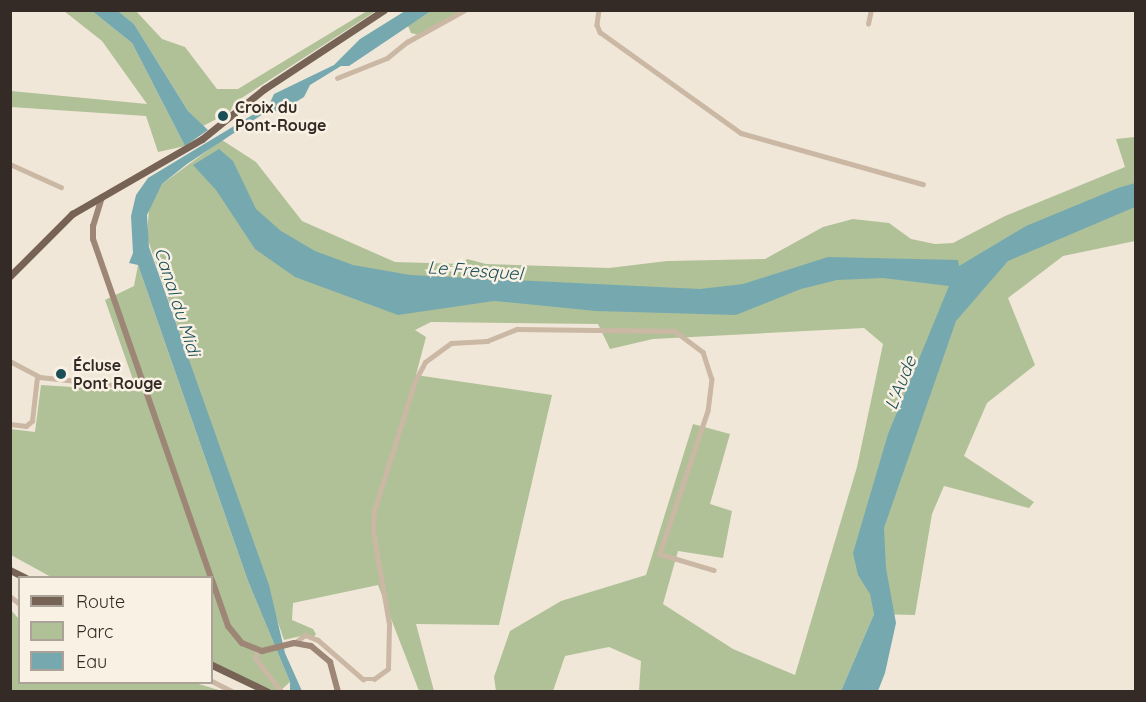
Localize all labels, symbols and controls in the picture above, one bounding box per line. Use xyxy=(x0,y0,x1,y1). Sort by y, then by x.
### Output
place label: Croix du Pont-Rouge xyxy=(235,97,326,135)
marker: Croix du Pont-Rouge xyxy=(216,109,230,123)
water label: Canal du Midi xyxy=(149,245,205,359)
water label: Le Fresquel xyxy=(427,257,523,285)
water label: L'Aude xyxy=(881,353,921,413)
place label: Écluse Pont Rouge xyxy=(73,355,162,393)
marker: Écluse Pont Rouge xyxy=(54,367,68,381)
legend xyxy=(18,576,213,684)
text: Route xyxy=(76,590,125,613)
text: Parc xyxy=(76,620,113,643)
text: Eau xyxy=(76,650,107,673)

